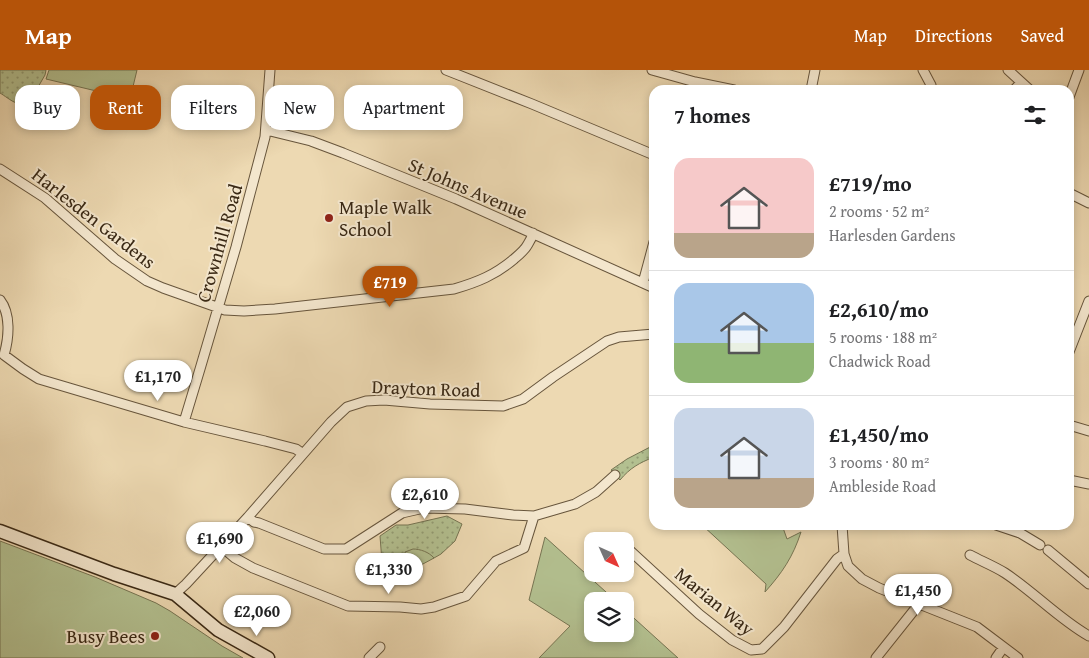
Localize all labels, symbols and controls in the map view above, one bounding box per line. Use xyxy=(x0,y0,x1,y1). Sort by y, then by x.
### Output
text: Map xyxy=(25,18,72,53)
text: Map xyxy=(854,22,887,49)
text: Directions xyxy=(915,22,992,49)
text: Saved xyxy=(1020,22,1064,49)
chip: Buy xyxy=(15,85,80,130)
chip: Rent xyxy=(90,85,161,130)
chip: Filters xyxy=(171,85,255,130)
chip: New xyxy=(265,85,334,130)
chip: Apartment xyxy=(344,85,463,130)
text: 7 homes xyxy=(674,100,750,131)
icon: filters xyxy=(1021,101,1049,129)
street label: St Johns Avenue xyxy=(404,150,532,226)
street label: Harlesden Gardens xyxy=(26,161,162,275)
text: £719/mo xyxy=(829,168,912,199)
icon: home xyxy=(714,178,774,238)
street label: Crownhill Road xyxy=(189,180,250,306)
place label: Maple Walk School xyxy=(339,193,432,243)
text: 2 rooms · 52 m² xyxy=(829,199,929,223)
marker: Maple Walk School xyxy=(323,212,335,224)
text: Harlesden Gardens xyxy=(829,223,956,247)
pin: £719 xyxy=(360,266,420,308)
text: £719 xyxy=(373,270,407,294)
text: £2,610/mo xyxy=(829,294,929,325)
icon: home xyxy=(714,303,774,363)
text: 5 rooms · 188 m² xyxy=(829,325,937,349)
text: Chadwick Road xyxy=(829,349,931,373)
pin: £1,170 xyxy=(117,360,199,402)
text: £1,170 xyxy=(135,364,181,388)
street label: Drayton Road xyxy=(371,372,482,404)
text: £1,450/mo xyxy=(829,419,929,450)
icon: home xyxy=(714,428,774,488)
text: 3 rooms · 80 m² xyxy=(829,450,929,474)
text: Ambleside Road xyxy=(829,474,936,498)
pin: £2,610 xyxy=(384,478,466,520)
text: £2,610 xyxy=(402,482,448,506)
pin: £1,690 xyxy=(179,522,261,564)
text: £1,690 xyxy=(197,526,243,550)
north arrow xyxy=(584,532,634,582)
map controls xyxy=(584,532,634,642)
pin: £1,330 xyxy=(348,552,430,595)
text: £1,330 xyxy=(366,557,412,581)
street label: Marian Way xyxy=(669,560,761,642)
pin: £1,450 xyxy=(877,574,959,616)
text: £1,450 xyxy=(895,578,941,602)
button: layers xyxy=(584,592,634,642)
pin: £2,060 xyxy=(216,594,298,637)
text: £2,060 xyxy=(234,599,280,623)
place label: Busy Bees xyxy=(67,622,145,650)
marker: Busy Bees xyxy=(149,630,161,642)

